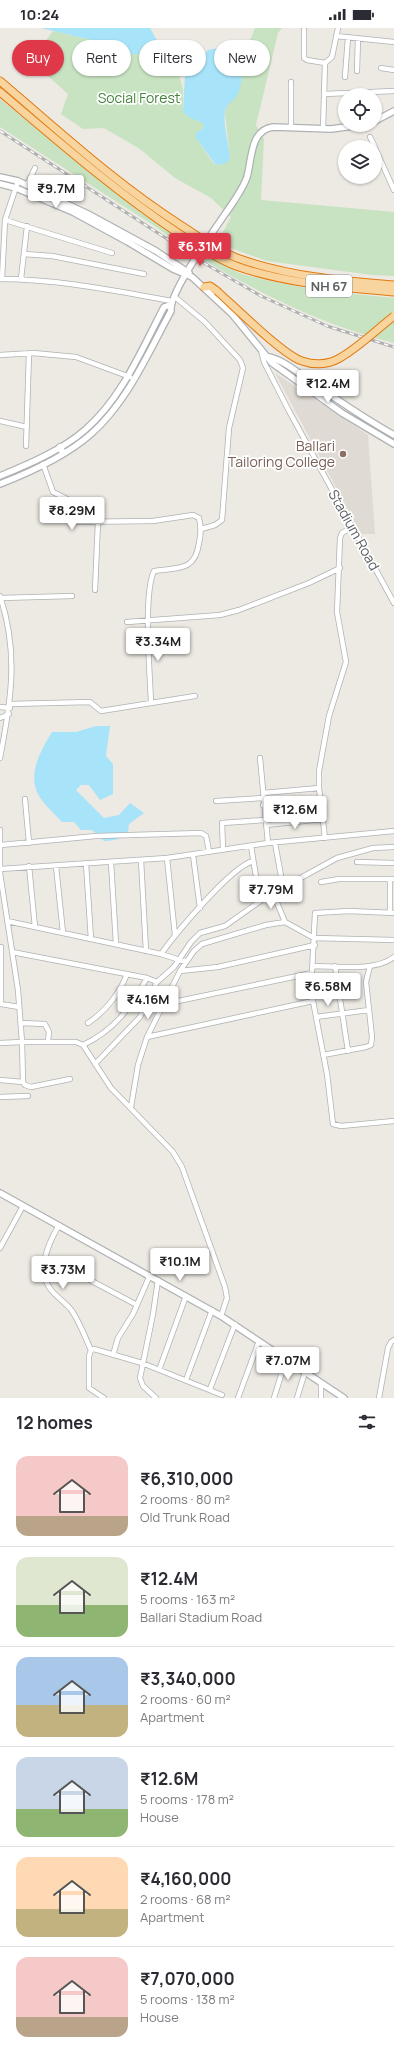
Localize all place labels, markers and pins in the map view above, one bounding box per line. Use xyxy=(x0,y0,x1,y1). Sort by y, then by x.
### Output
pin: ₹9.7M xyxy=(28,175,84,209)
pin: ₹6.31M xyxy=(167,233,233,267)
pin: ₹12.4M xyxy=(295,370,361,404)
place label: Ballari Tailoring College xyxy=(228,436,335,471)
marker: Ballari Tailoring College xyxy=(338,449,348,459)
pin: ₹8.29M xyxy=(39,497,105,531)
pin: ₹3.34M xyxy=(125,628,191,662)
pin: ₹12.6M xyxy=(262,796,328,830)
pin: ₹7.79M xyxy=(238,876,304,910)
pin: ₹6.58M xyxy=(295,973,361,1007)
pin: ₹4.16M xyxy=(115,986,181,1020)
pin: ₹10.1M xyxy=(147,1248,213,1282)
pin: ₹3.73M xyxy=(30,1256,96,1290)
pin: ₹7.07M xyxy=(255,1347,321,1381)

